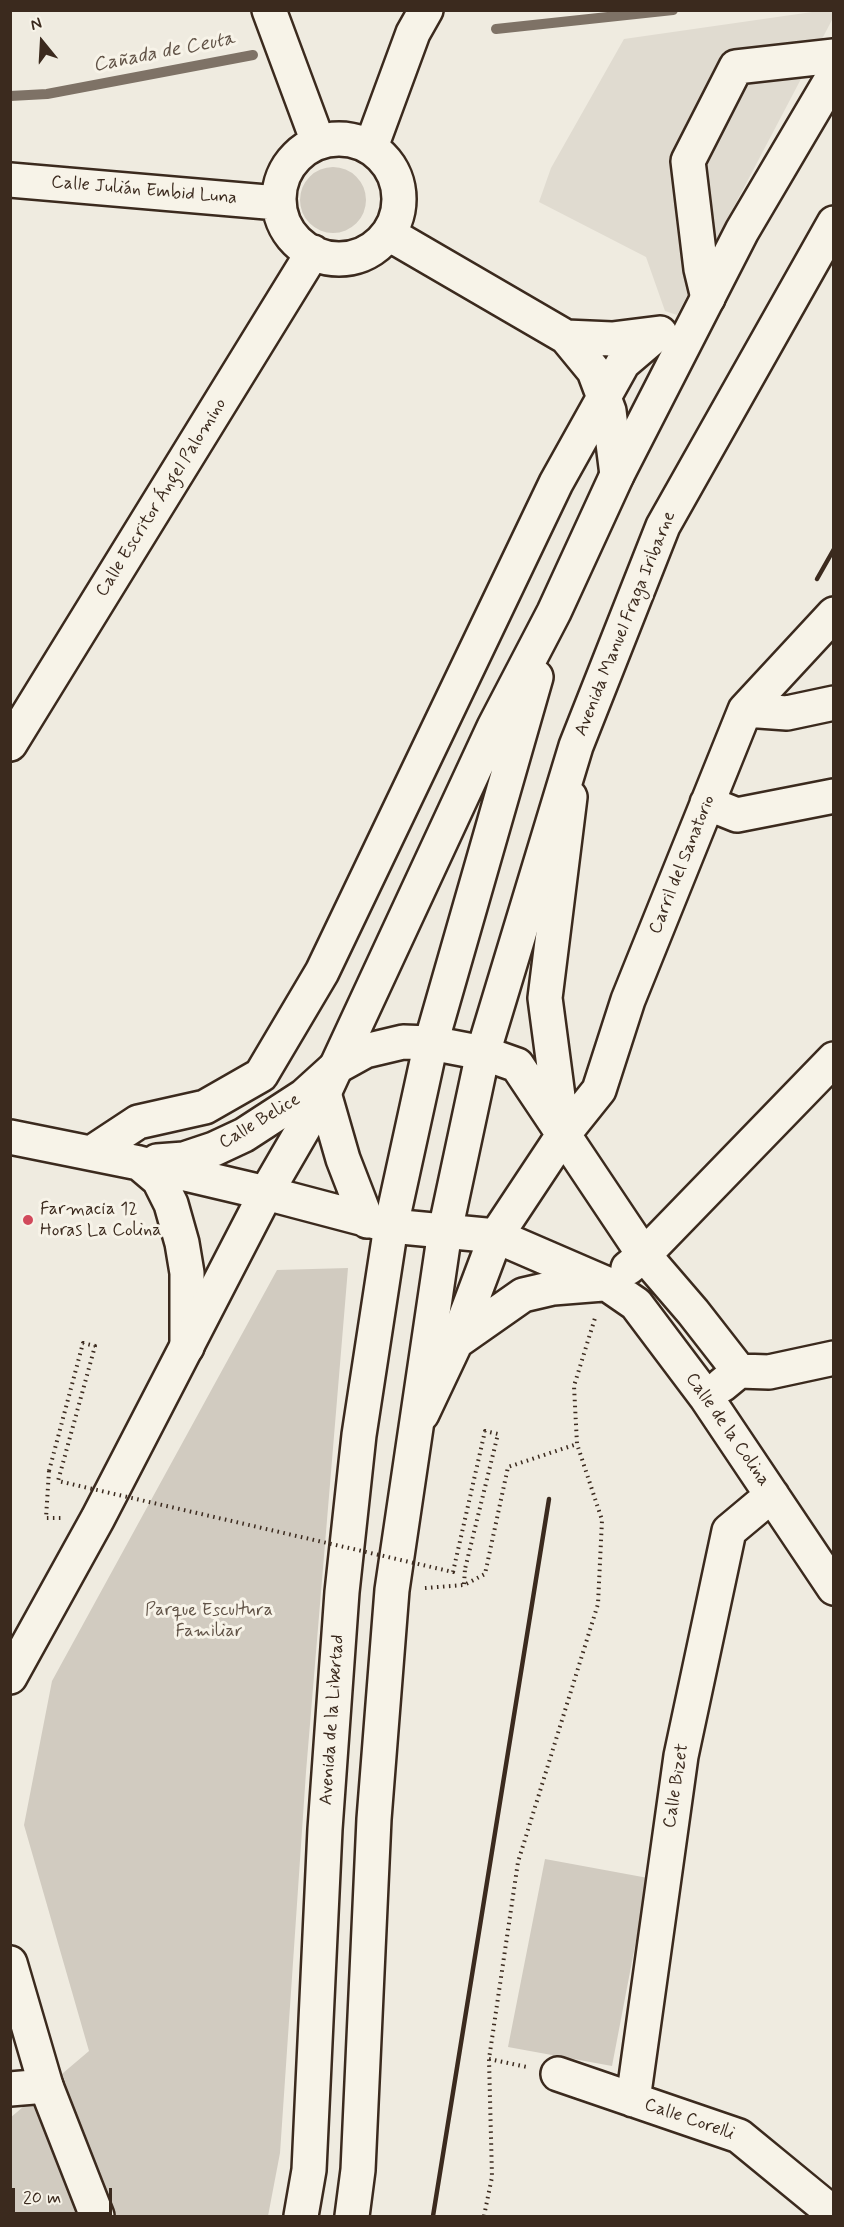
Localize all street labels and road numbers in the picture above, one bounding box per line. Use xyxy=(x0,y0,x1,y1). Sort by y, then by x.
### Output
street label: Calle Julián Embid Luna xyxy=(50,172,238,210)
street label: Calle Escritor Ángel Palomino xyxy=(92,395,232,601)
street label: Avenida Manuel Fraga Iribarne xyxy=(571,508,681,740)
street label: Carril del Sanatorio xyxy=(645,792,721,938)
street label: Calle Belice xyxy=(216,1089,304,1155)
street label: Calle de la Colina xyxy=(680,1369,774,1491)
street label: Avenida de la Libertad xyxy=(316,1634,350,1806)
street label: Calle Bizet xyxy=(660,1742,694,1830)
street label: Calle Corelli xyxy=(641,2095,737,2145)

